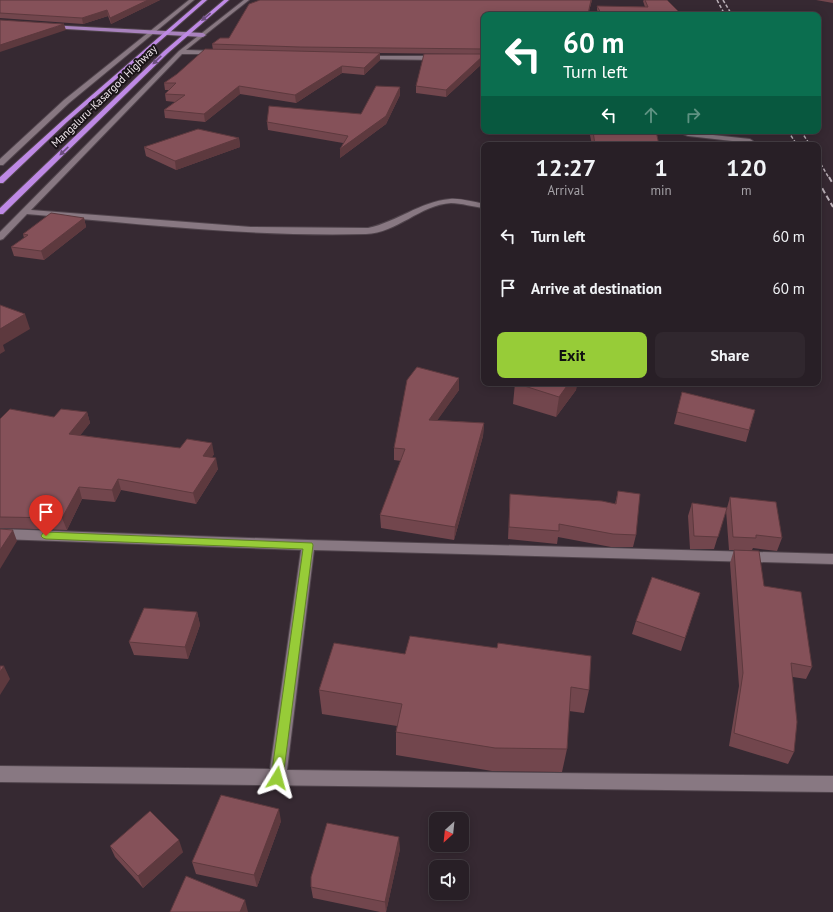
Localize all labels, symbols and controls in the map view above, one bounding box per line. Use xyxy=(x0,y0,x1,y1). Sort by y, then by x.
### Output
one-way arrow xyxy=(201,12,212,21)
text: 60 m xyxy=(563,24,624,61)
icon: left xyxy=(497,28,549,80)
street label: Mangaluru-Kasargod Highway xyxy=(48,41,160,150)
one-way arrow xyxy=(152,55,162,65)
text: Turn left xyxy=(563,60,628,83)
icon: left xyxy=(598,104,620,126)
icon: ahead xyxy=(640,104,662,126)
icon: right xyxy=(682,104,704,126)
one-way arrow xyxy=(59,146,69,156)
text: 12:27 xyxy=(535,152,596,183)
text: 1 xyxy=(654,152,668,183)
text: 120 xyxy=(726,152,767,183)
text: Arrival xyxy=(548,182,584,199)
text: min xyxy=(650,182,672,199)
text: m xyxy=(741,182,752,199)
icon: left xyxy=(497,225,519,247)
text: Turn left xyxy=(531,227,585,246)
text: 60 m xyxy=(772,227,805,246)
icon: arrive xyxy=(497,277,519,299)
text: Arrive at destination xyxy=(531,279,662,298)
text: 60 m xyxy=(772,279,805,298)
button: Exit xyxy=(497,332,647,378)
button: Share xyxy=(655,332,805,378)
pin xyxy=(29,495,63,536)
icon: arrive xyxy=(35,501,57,523)
position arrow xyxy=(256,757,298,799)
north arrow xyxy=(429,812,469,852)
map controls xyxy=(429,812,469,900)
button: sound xyxy=(429,860,469,900)

